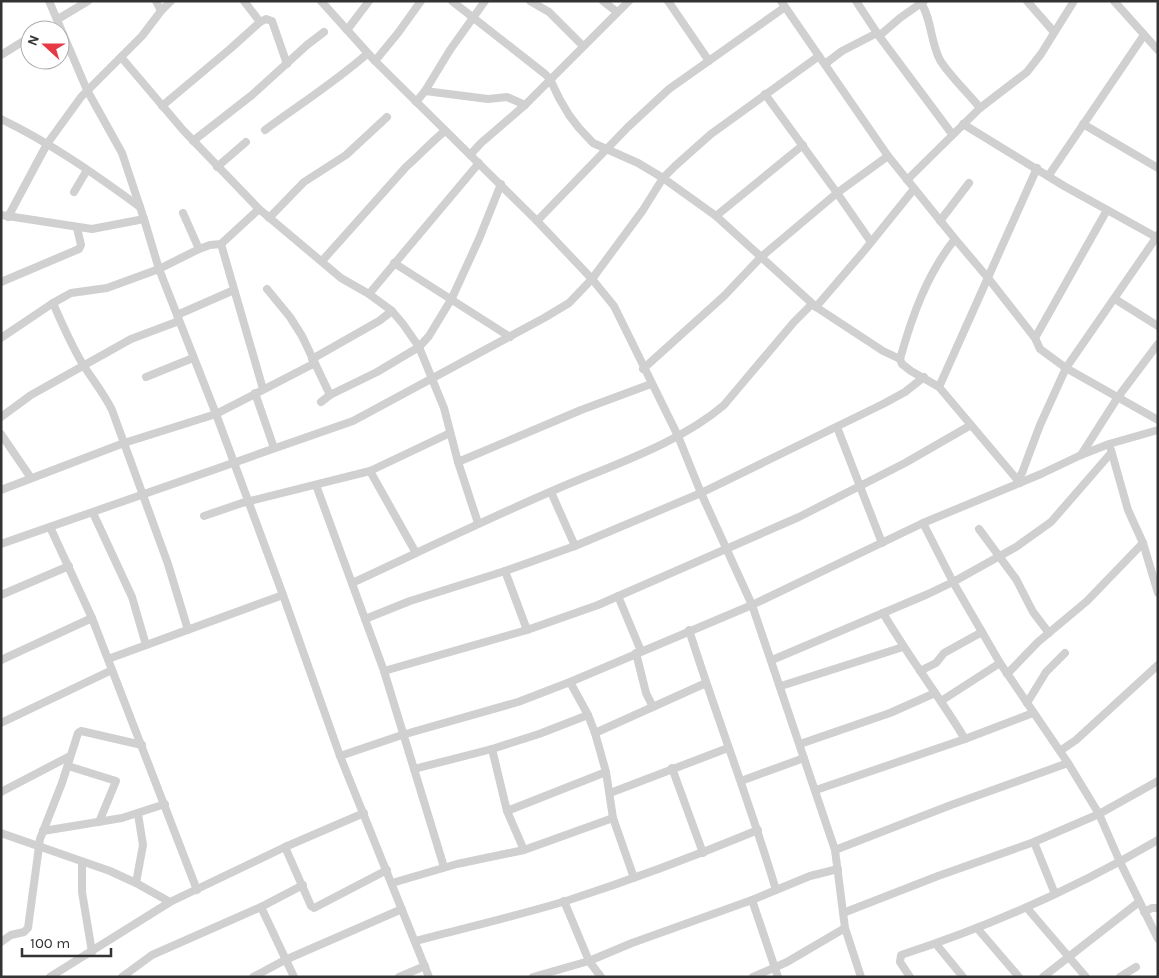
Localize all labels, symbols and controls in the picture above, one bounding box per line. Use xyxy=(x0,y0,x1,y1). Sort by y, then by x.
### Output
north arrow xyxy=(20,20,70,70)
text: N xyxy=(24,33,43,48)
scale bar xyxy=(22,926,111,958)
text: 100 m xyxy=(30,934,70,952)

